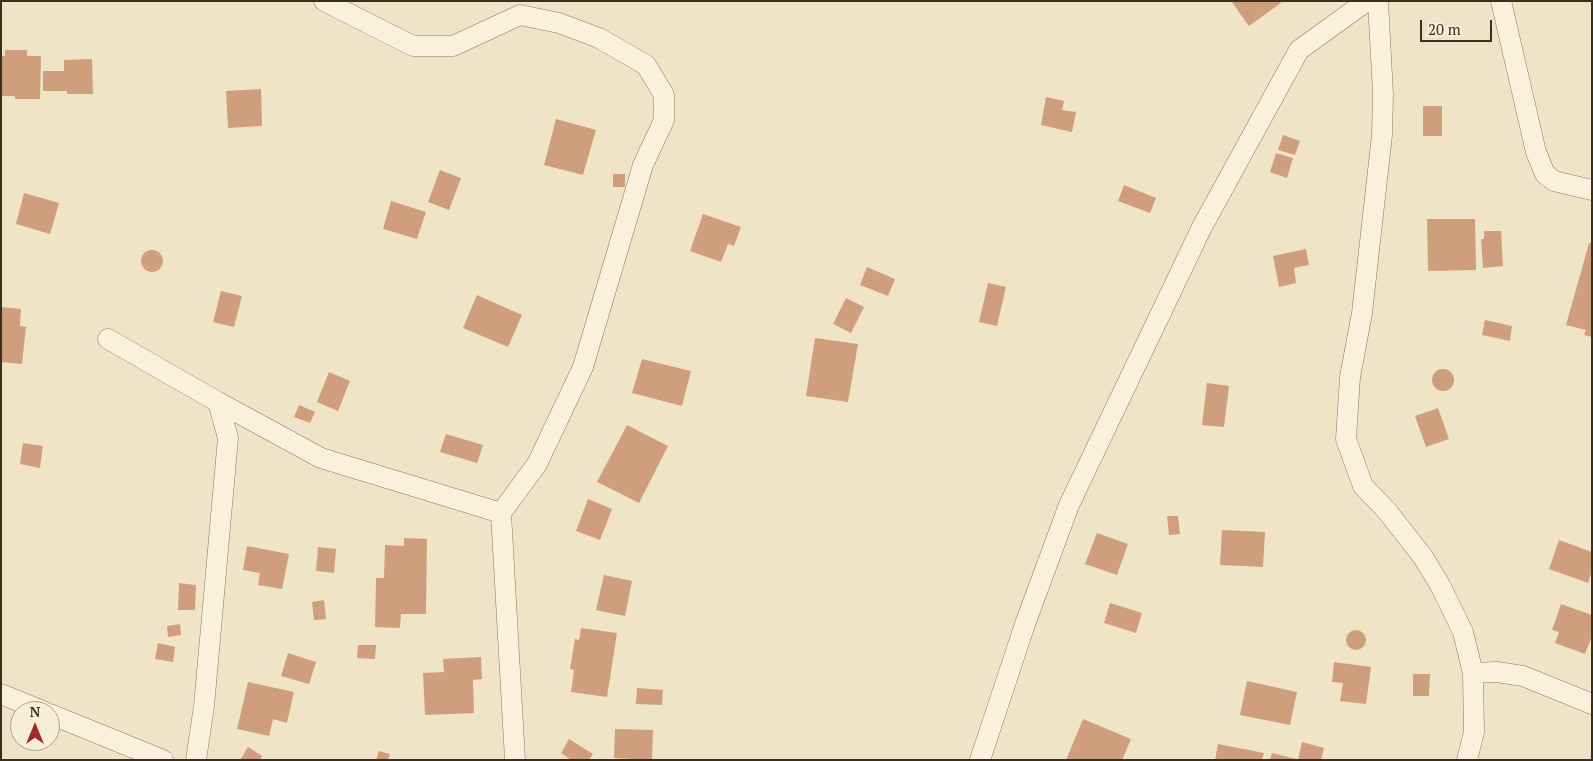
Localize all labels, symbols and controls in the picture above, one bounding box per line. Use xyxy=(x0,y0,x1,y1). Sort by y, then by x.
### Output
scale bar xyxy=(1423,10,1496,42)
text: 20 m xyxy=(1428,19,1461,39)
north arrow xyxy=(10,701,60,751)
text: N xyxy=(30,702,40,721)

